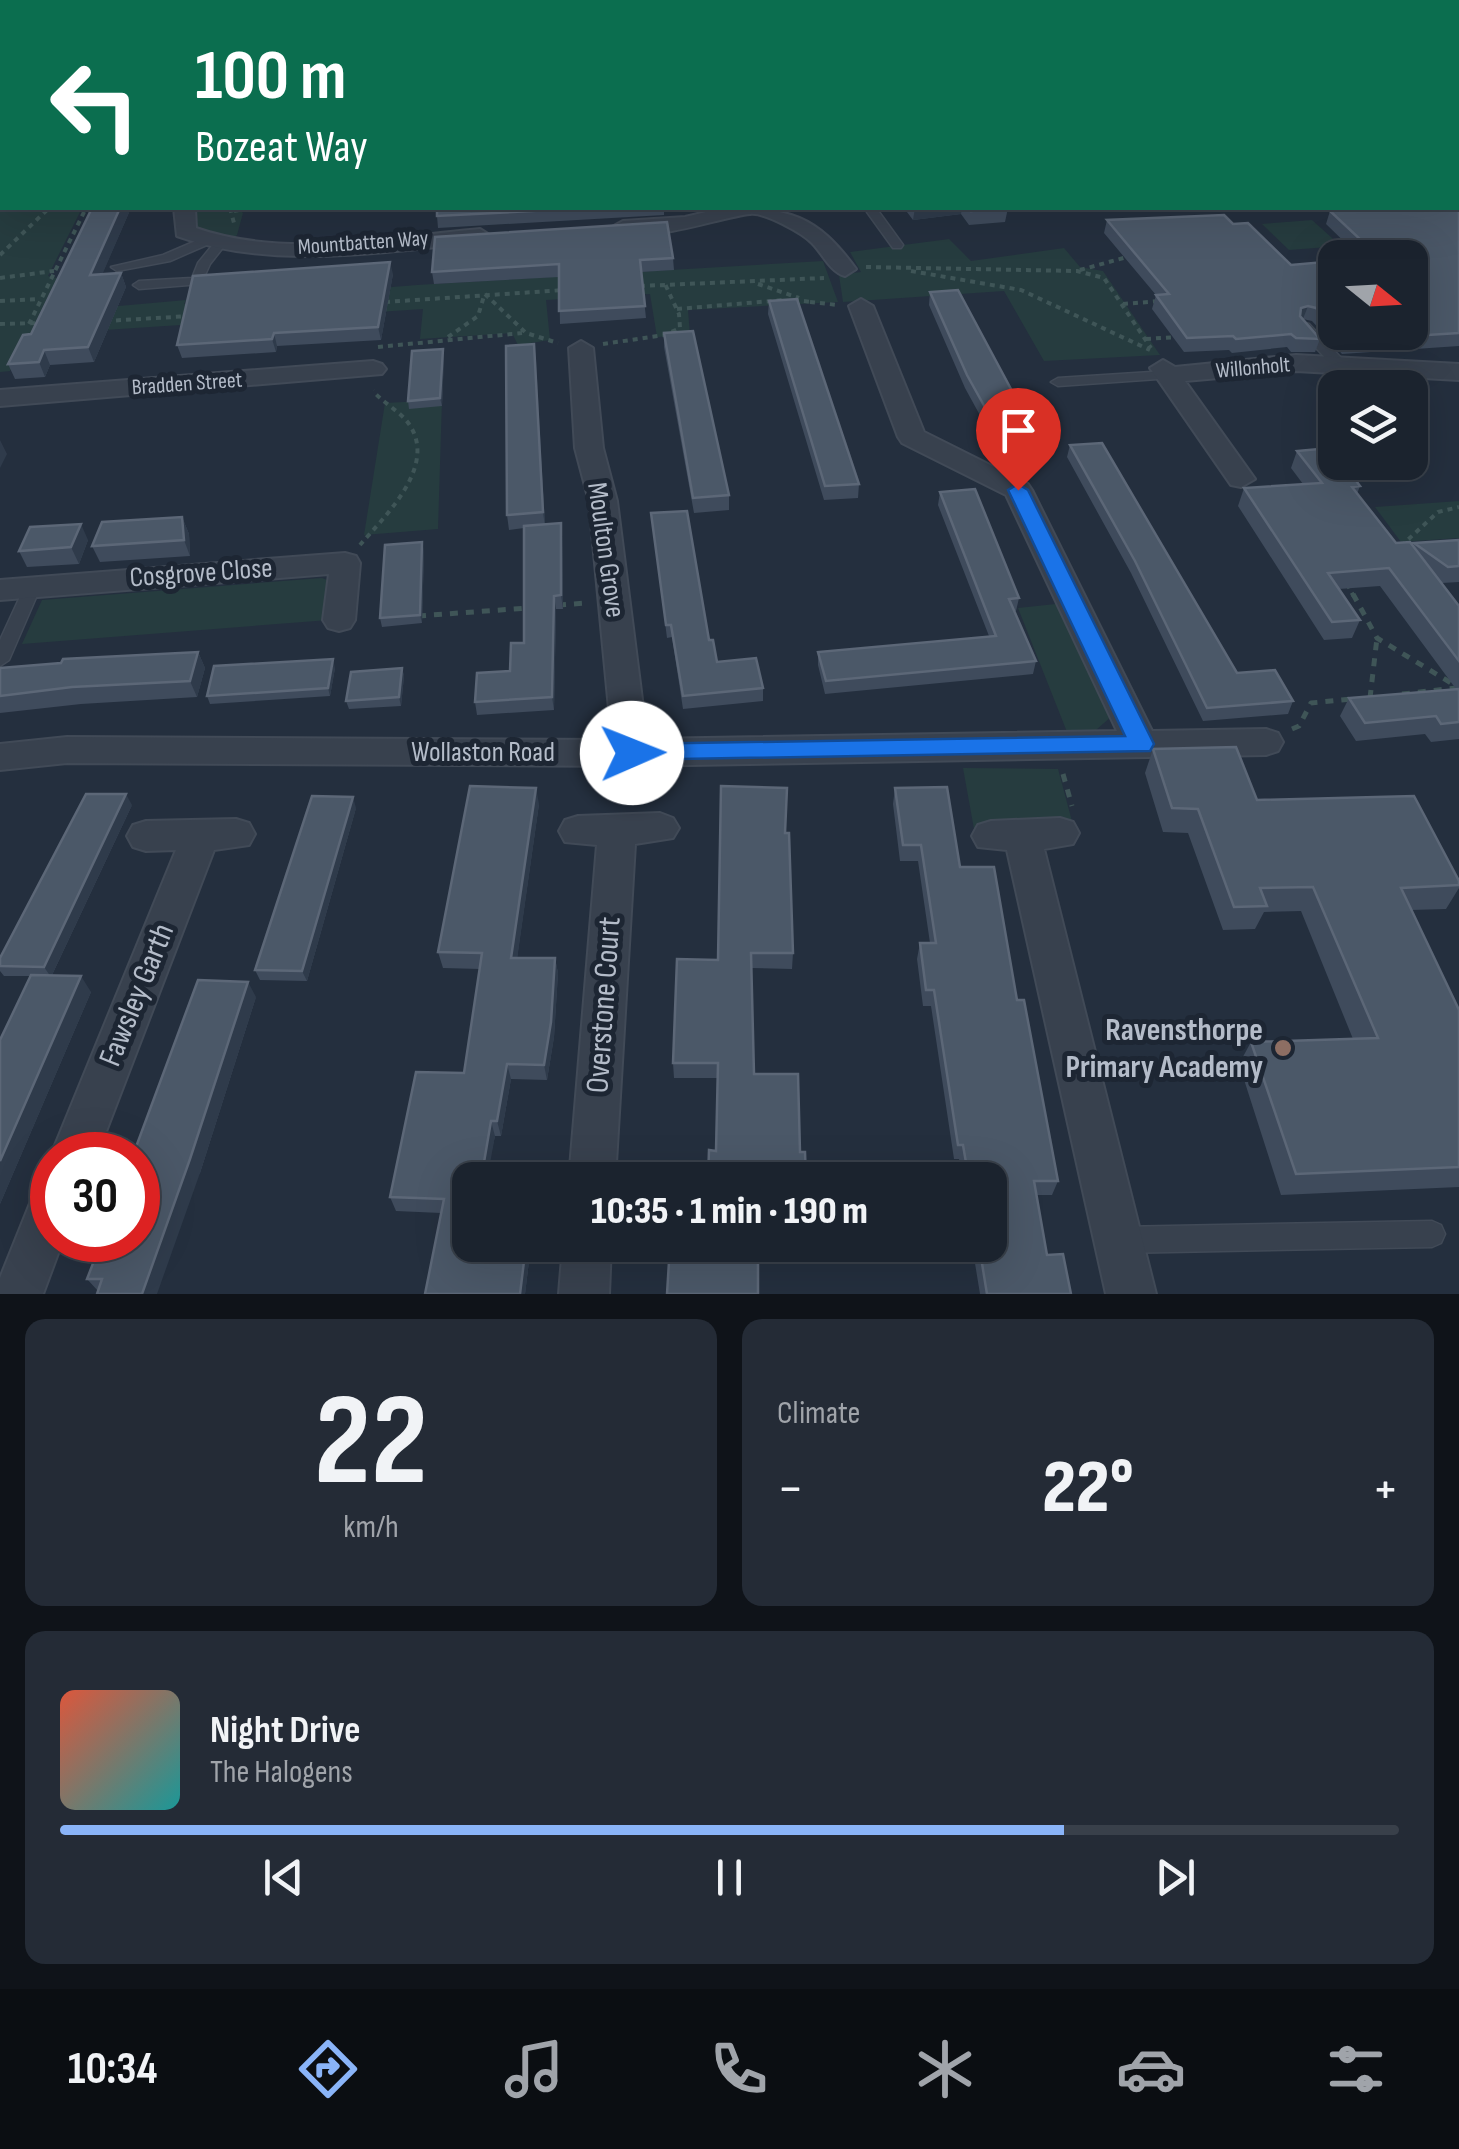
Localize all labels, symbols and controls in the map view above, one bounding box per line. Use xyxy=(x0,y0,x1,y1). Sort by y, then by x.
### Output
text: 100 m xyxy=(195,35,346,119)
icon: left xyxy=(30,40,160,170)
text: Bozeat Way xyxy=(195,120,368,175)
street label: Mountbatten Way xyxy=(297,225,430,261)
north arrow xyxy=(1318,240,1428,350)
map controls xyxy=(1318,240,1428,480)
street label: Willonholt xyxy=(1215,351,1292,385)
street label: Bradden Street xyxy=(131,367,243,401)
button: layers xyxy=(1318,370,1428,480)
pin xyxy=(976,388,1061,491)
icon: arrive xyxy=(991,403,1046,458)
street label: Moulton Grove xyxy=(580,480,632,620)
street label: Cosgrove Close xyxy=(129,552,273,594)
position arrow xyxy=(580,701,684,805)
street label: Wollaston Road xyxy=(411,736,555,769)
street label: Overstone Court xyxy=(578,916,630,1094)
street label: Fawsley Garth xyxy=(91,918,183,1072)
place label: Ravensthorpe Primary Academy xyxy=(1066,1011,1263,1087)
marker: Ravensthorpe Primary Academy xyxy=(1272,1037,1294,1059)
speed limit sign: 30 xyxy=(30,1132,160,1262)
text: 10:35 · 1 min · 190 m xyxy=(591,1189,868,1234)
text: 22 xyxy=(314,1365,428,1521)
text: Climate xyxy=(777,1394,860,1433)
text: 22° xyxy=(1042,1443,1134,1534)
text: − xyxy=(777,1456,804,1523)
text: + xyxy=(1372,1456,1399,1523)
text: km/h xyxy=(343,1508,399,1547)
text: Night Drive xyxy=(210,1708,361,1753)
text: The Halogens xyxy=(210,1753,353,1792)
icon: previous xyxy=(256,1850,311,1905)
icon: pause xyxy=(702,1850,757,1905)
icon: next xyxy=(1148,1850,1203,1905)
icon: directions xyxy=(293,2034,363,2104)
icon: music xyxy=(499,2034,569,2104)
icon: phone xyxy=(704,2034,774,2104)
icon: climate xyxy=(910,2034,980,2104)
icon: car xyxy=(1116,2034,1186,2104)
icon: filters xyxy=(1321,2034,1391,2104)
text: 10:34 xyxy=(68,2042,157,2097)

